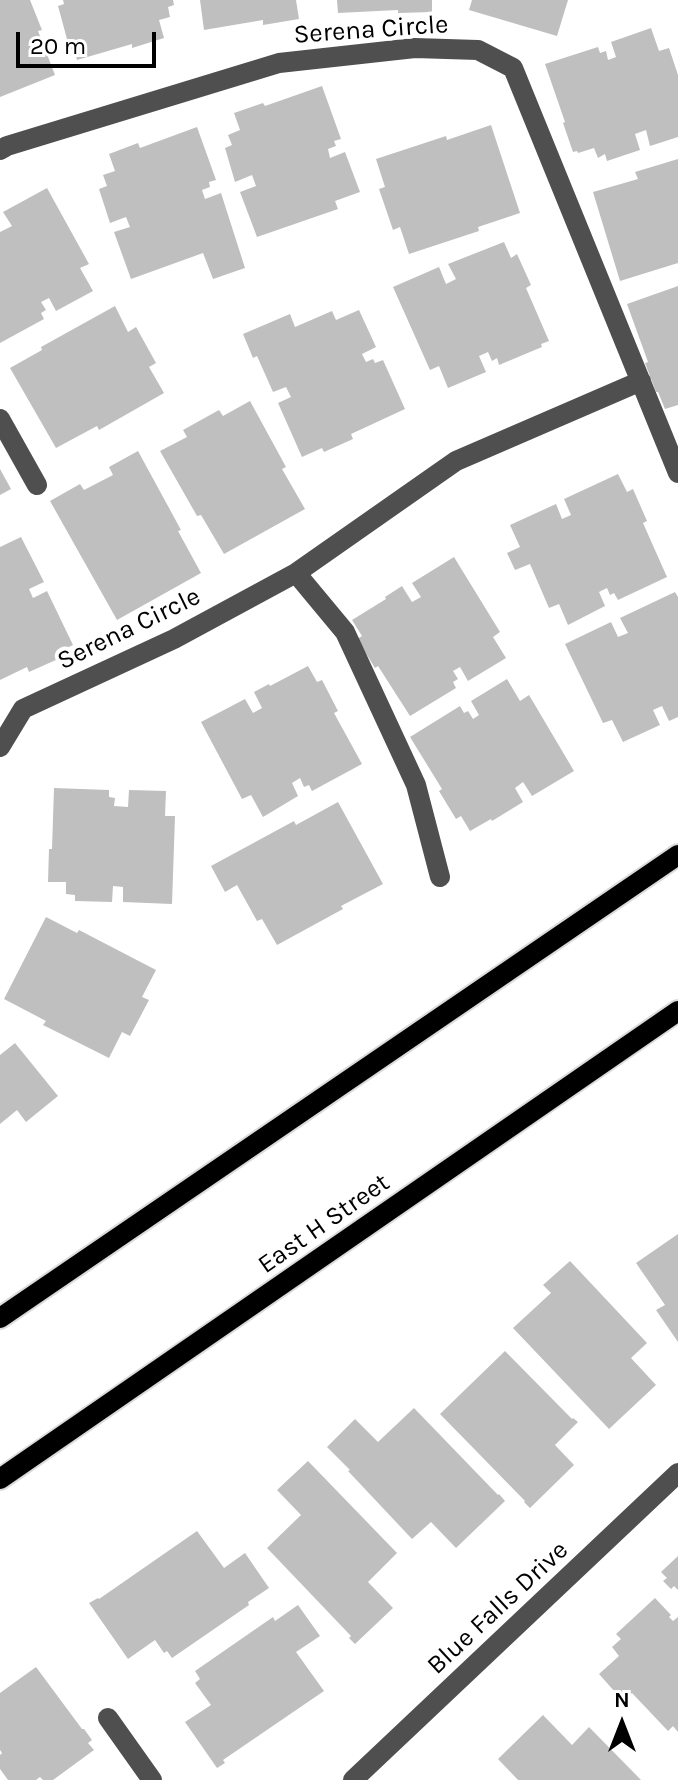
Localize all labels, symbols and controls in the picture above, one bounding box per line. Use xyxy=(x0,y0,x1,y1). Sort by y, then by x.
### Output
street label: Serena Circle xyxy=(293,9,449,51)
scale bar xyxy=(20,16,160,66)
text: 20 m xyxy=(30,32,86,60)
street label: Serena Circle xyxy=(52,581,206,677)
street label: East H Street xyxy=(252,1167,396,1281)
street label: Blue Falls Drive xyxy=(421,1535,575,1681)
north arrow xyxy=(582,1684,662,1764)
text: N xyxy=(614,1687,630,1713)

